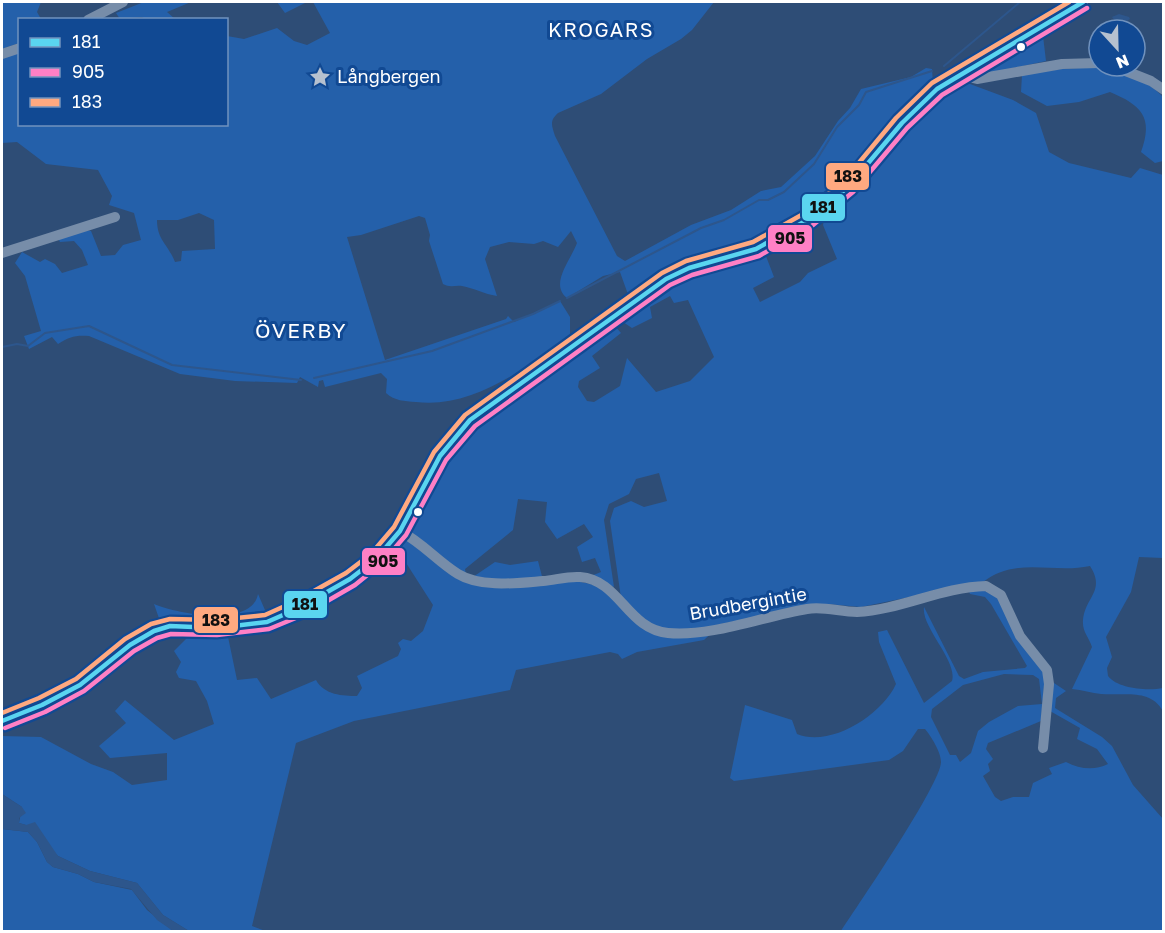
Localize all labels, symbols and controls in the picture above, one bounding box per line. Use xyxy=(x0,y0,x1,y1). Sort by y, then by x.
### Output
district label: KROGARS xyxy=(548,17,654,41)
legend xyxy=(18,18,228,126)
north arrow xyxy=(1087,18,1147,78)
text: 181 xyxy=(72,30,101,52)
unlabelled marker xyxy=(1015,41,1027,53)
text: N xyxy=(1113,50,1132,73)
text: 905 xyxy=(72,60,105,82)
place icon: Långbergen xyxy=(308,65,332,89)
place label: Långbergen xyxy=(337,65,441,87)
text: 183 xyxy=(72,90,102,112)
line badge: 183 xyxy=(825,162,870,191)
text: 183 xyxy=(834,166,862,186)
line badge: 181 xyxy=(801,193,846,222)
text: 181 xyxy=(810,197,836,217)
line badge: 905 xyxy=(767,224,813,253)
text: 905 xyxy=(775,228,805,248)
district label: ÖVERBY xyxy=(255,317,347,343)
unlabelled marker xyxy=(412,506,424,518)
line badge: 905 xyxy=(361,547,406,576)
text: 905 xyxy=(368,551,398,571)
street label: Brudbergintie xyxy=(687,582,808,624)
line badge: 181 xyxy=(283,590,328,619)
text: 181 xyxy=(292,594,318,614)
line badge: 183 xyxy=(193,606,239,634)
text: 183 xyxy=(202,610,230,630)

